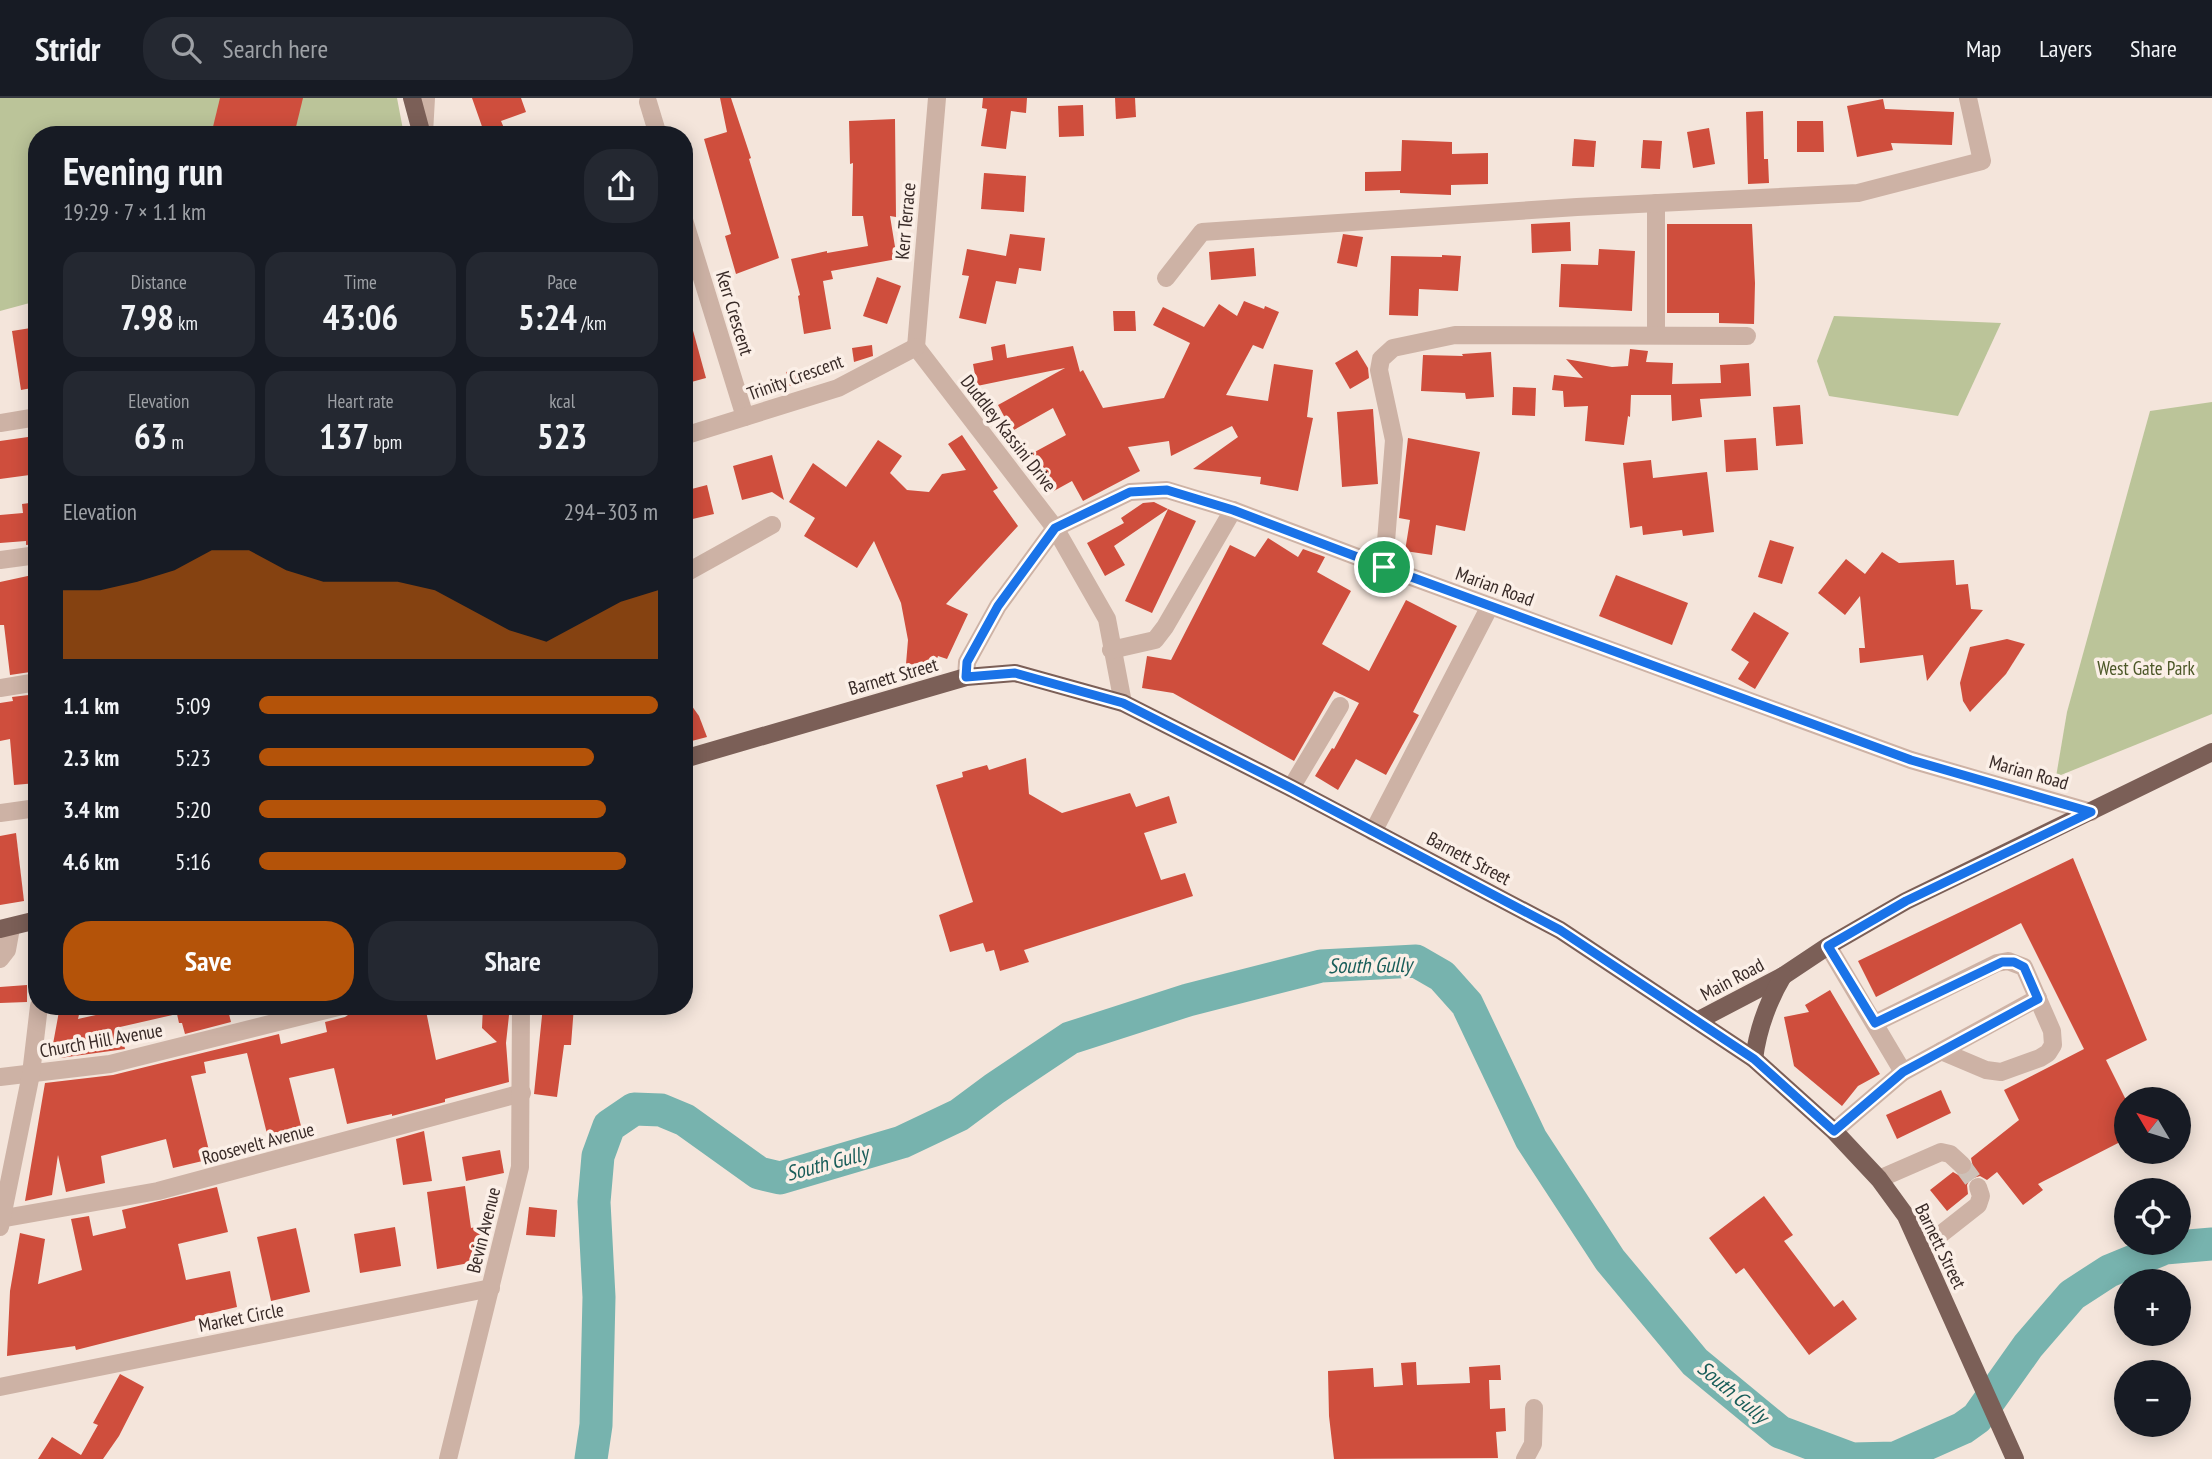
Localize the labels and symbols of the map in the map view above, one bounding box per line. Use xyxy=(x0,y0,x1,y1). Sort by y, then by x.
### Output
street label: Kerr Terrace xyxy=(890,181,920,260)
street label: Kerr Crescent xyxy=(711,268,759,359)
street label: Trinity Crescent xyxy=(744,348,847,405)
street label: Duddley Kassini Drive xyxy=(956,370,1062,496)
pin xyxy=(1354,537,1414,597)
street label: Marian Road xyxy=(1453,561,1537,611)
street label: Barnett Street xyxy=(846,652,941,700)
park label: West Gate Park xyxy=(2097,656,2195,680)
street label: Marian Road xyxy=(1987,749,2071,795)
street label: Barnett Street xyxy=(1423,826,1516,890)
water label: South Gully xyxy=(1328,951,1415,979)
street label: Main Road xyxy=(1696,952,1768,1006)
street label: Church Hill Avenue xyxy=(38,1017,164,1063)
north arrow xyxy=(2114,1087,2191,1164)
street label: Roosevelt Avenue xyxy=(199,1116,317,1169)
water label: South Gully xyxy=(783,1138,874,1187)
street label: Bevin Avenue xyxy=(461,1184,505,1276)
street label: Barnett Street xyxy=(1910,1200,1972,1293)
street label: Market Circle xyxy=(196,1297,286,1337)
water label: South Gully xyxy=(1692,1355,1776,1431)

